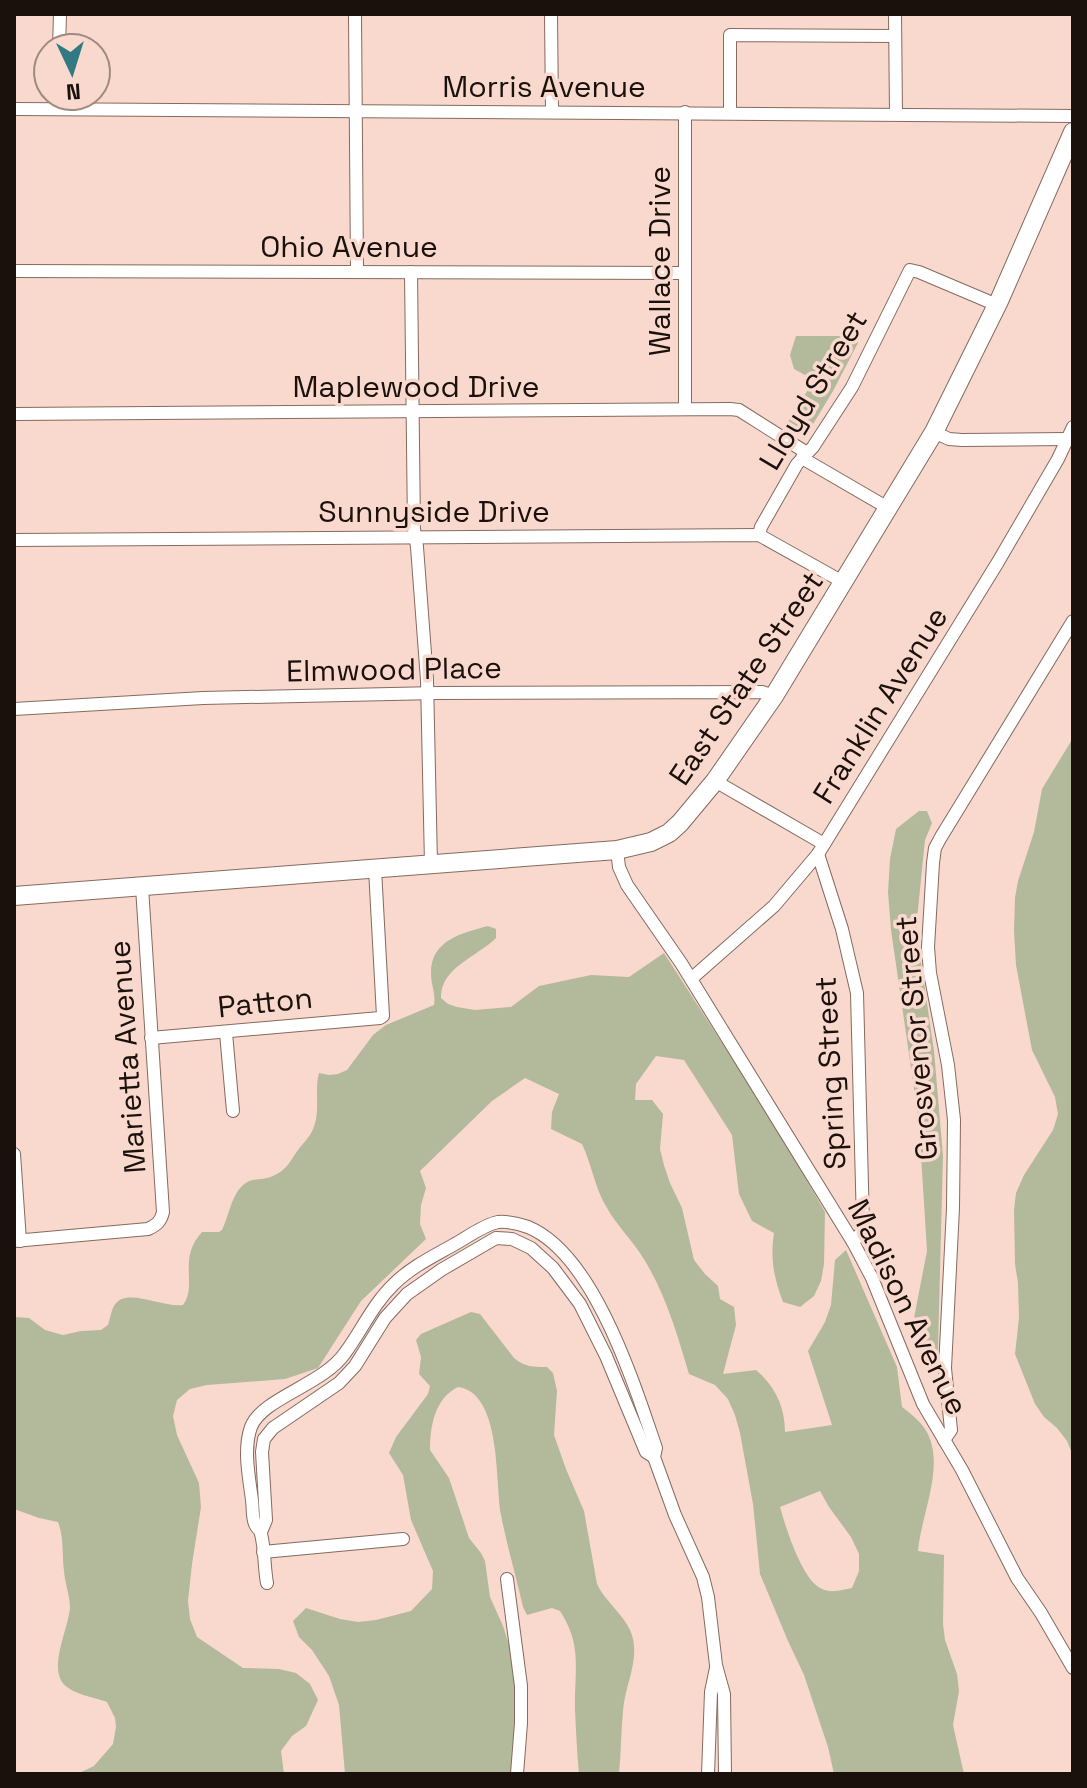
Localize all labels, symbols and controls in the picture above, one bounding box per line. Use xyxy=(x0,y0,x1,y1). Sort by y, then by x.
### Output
north arrow xyxy=(32,32,112,112)
street label: Morris Avenue xyxy=(442,67,646,106)
text: N xyxy=(65,77,82,106)
street label: Wallace Drive xyxy=(640,166,679,356)
street label: Ohio Avenue xyxy=(260,227,438,266)
street label: Lloyd Street xyxy=(750,303,876,477)
street label: Maplewood Drive xyxy=(292,367,540,406)
street label: Sunnyside Drive xyxy=(318,492,550,531)
street label: East State Street xyxy=(660,564,832,792)
street label: Franklin Avenue xyxy=(804,599,956,811)
street label: Elmwood Place xyxy=(286,648,502,690)
street label: Grosvenor Street xyxy=(886,914,946,1162)
street label: Marietta Avenue xyxy=(99,939,155,1175)
street label: Spring Street xyxy=(805,975,855,1171)
street label: Patton xyxy=(216,978,314,1026)
street label: Madison Avenue xyxy=(839,1193,977,1421)

